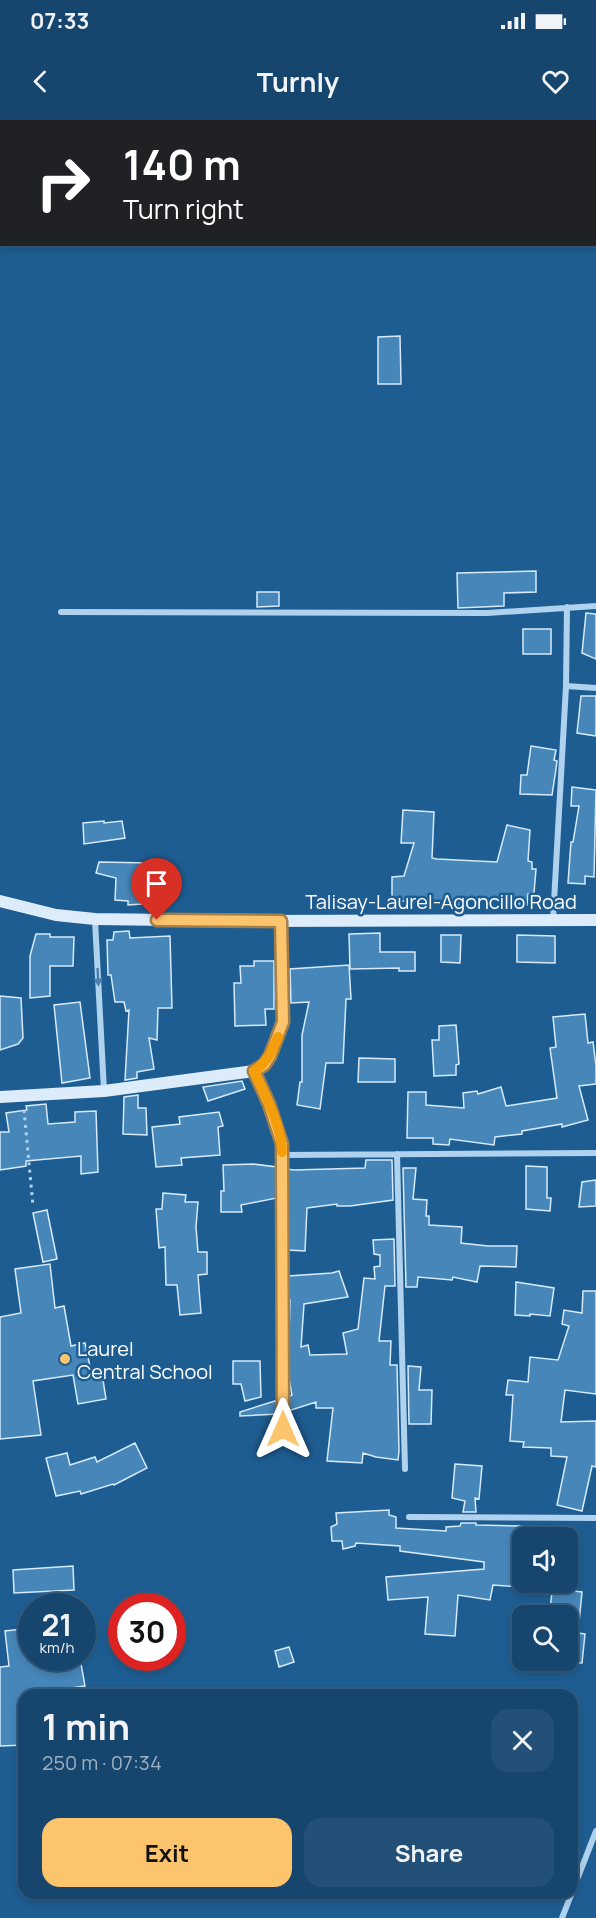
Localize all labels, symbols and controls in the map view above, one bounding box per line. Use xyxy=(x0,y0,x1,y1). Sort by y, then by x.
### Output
text: 07:33 xyxy=(30,6,89,36)
text: Turnly xyxy=(257,63,339,100)
icon: back xyxy=(24,65,57,98)
icon: heart xyxy=(539,65,572,98)
text: 140 m xyxy=(123,135,241,193)
icon: right xyxy=(24,144,102,222)
text: Turn right xyxy=(123,190,244,227)
pin xyxy=(131,858,182,920)
icon: arrive xyxy=(140,867,173,900)
street label: Talisay-Laurel-Agoncillo Road xyxy=(305,888,577,915)
one-way arrow xyxy=(93,968,102,987)
place label: Laurel Central School xyxy=(77,1335,213,1385)
marker: Laurel Central School xyxy=(58,1352,72,1366)
position arrow xyxy=(251,1397,315,1461)
map controls xyxy=(512,1527,578,1671)
button: sound xyxy=(512,1527,578,1593)
speed limit sign: 30 xyxy=(108,1593,186,1671)
text: 21 xyxy=(41,1604,73,1645)
button: search xyxy=(512,1605,578,1671)
text: km/h xyxy=(40,1637,74,1658)
text: 1 min xyxy=(42,1702,130,1751)
button: close xyxy=(491,1709,554,1772)
text: 250 m · 07:34 xyxy=(42,1749,162,1776)
button: Exit xyxy=(42,1818,292,1887)
button: Share xyxy=(304,1818,554,1887)

